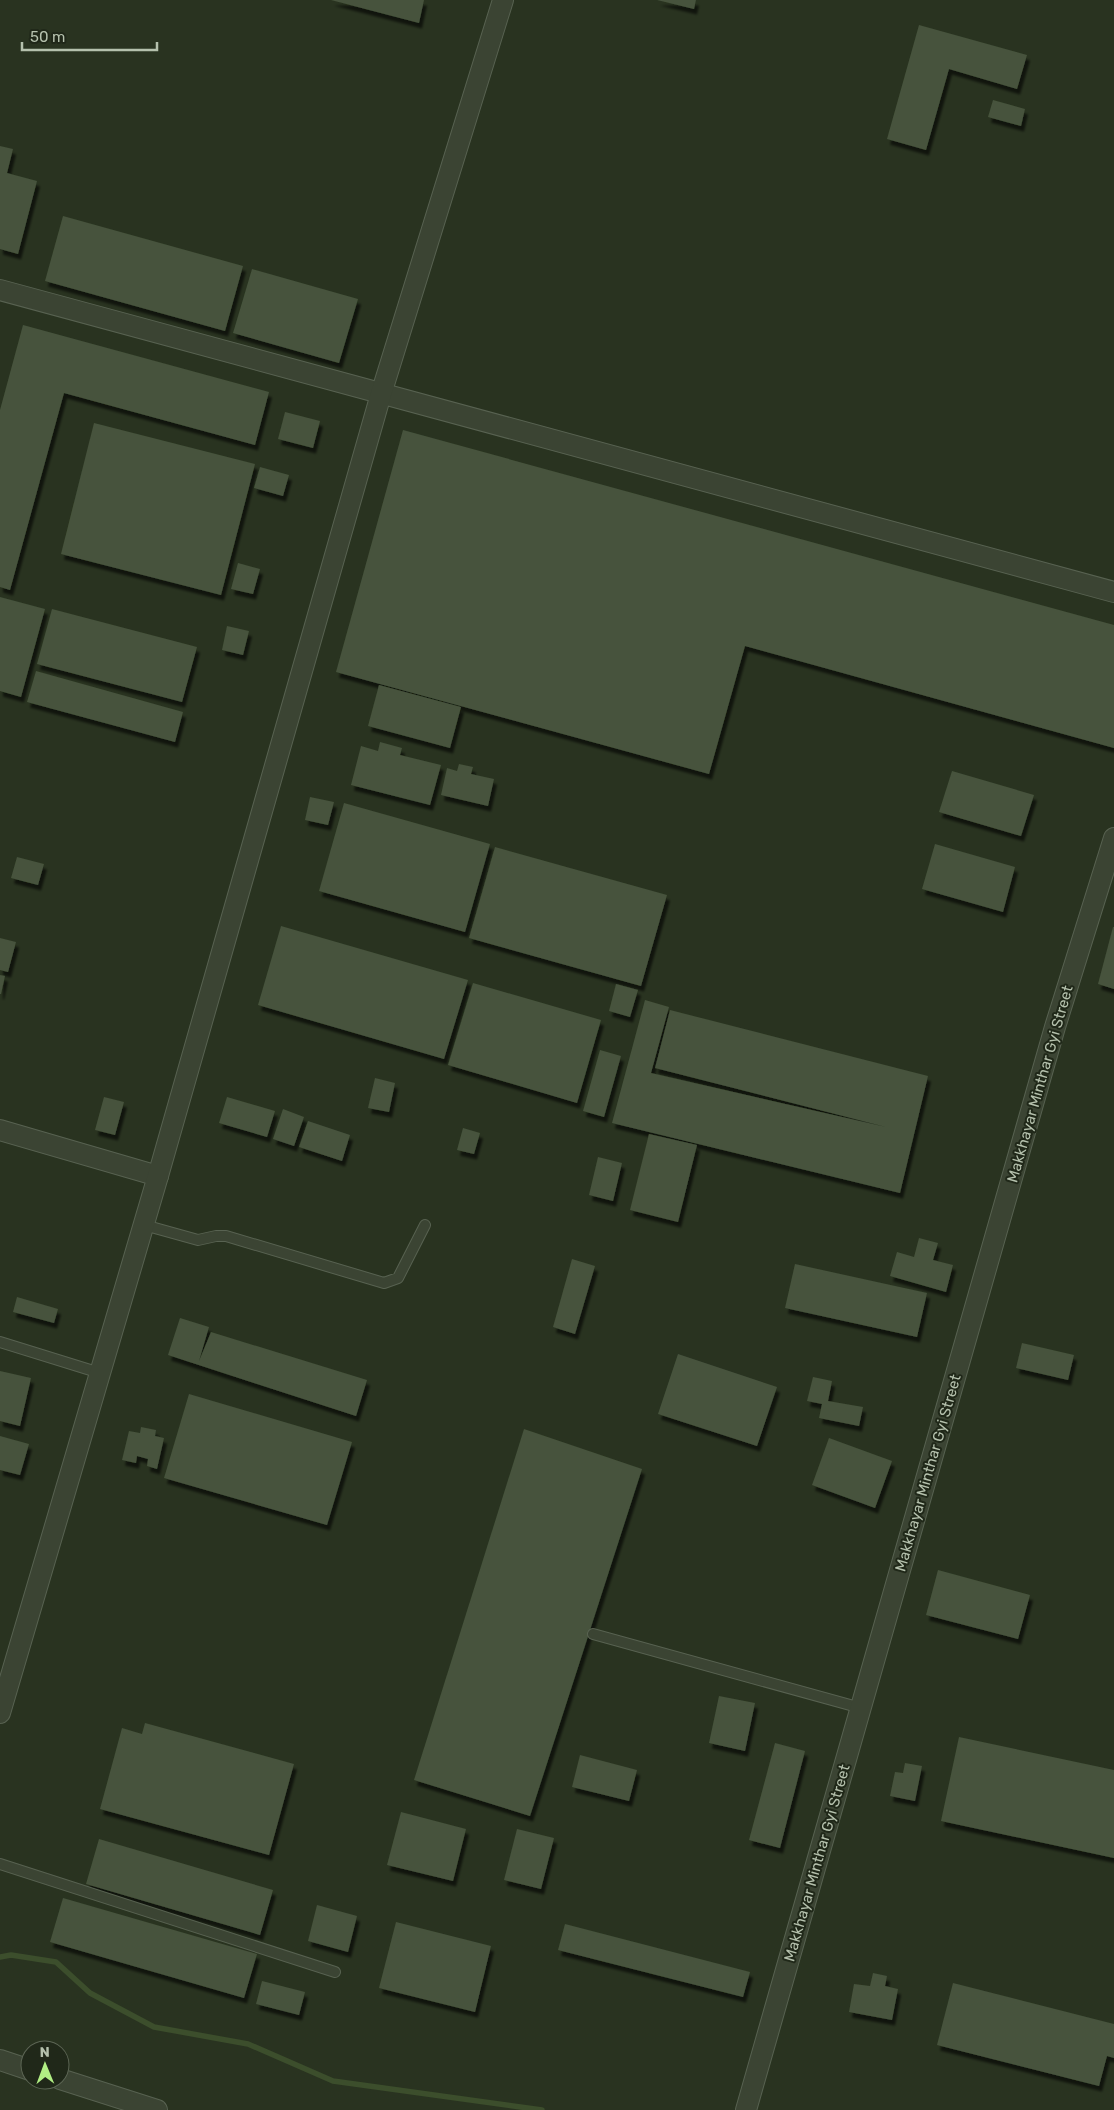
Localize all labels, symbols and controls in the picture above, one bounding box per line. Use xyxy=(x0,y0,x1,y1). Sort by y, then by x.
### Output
scale bar xyxy=(22,20,158,52)
text: 50 m xyxy=(30,28,65,46)
street label: Makkhayar Minthar Gyi Street xyxy=(1003,983,1077,1185)
street label: Makkhayar Minthar Gyi Street xyxy=(891,1372,965,1574)
street label: Makkhayar Minthar Gyi Street xyxy=(780,1762,854,1964)
north arrow xyxy=(20,2040,70,2090)
text: N xyxy=(40,2044,50,2061)

